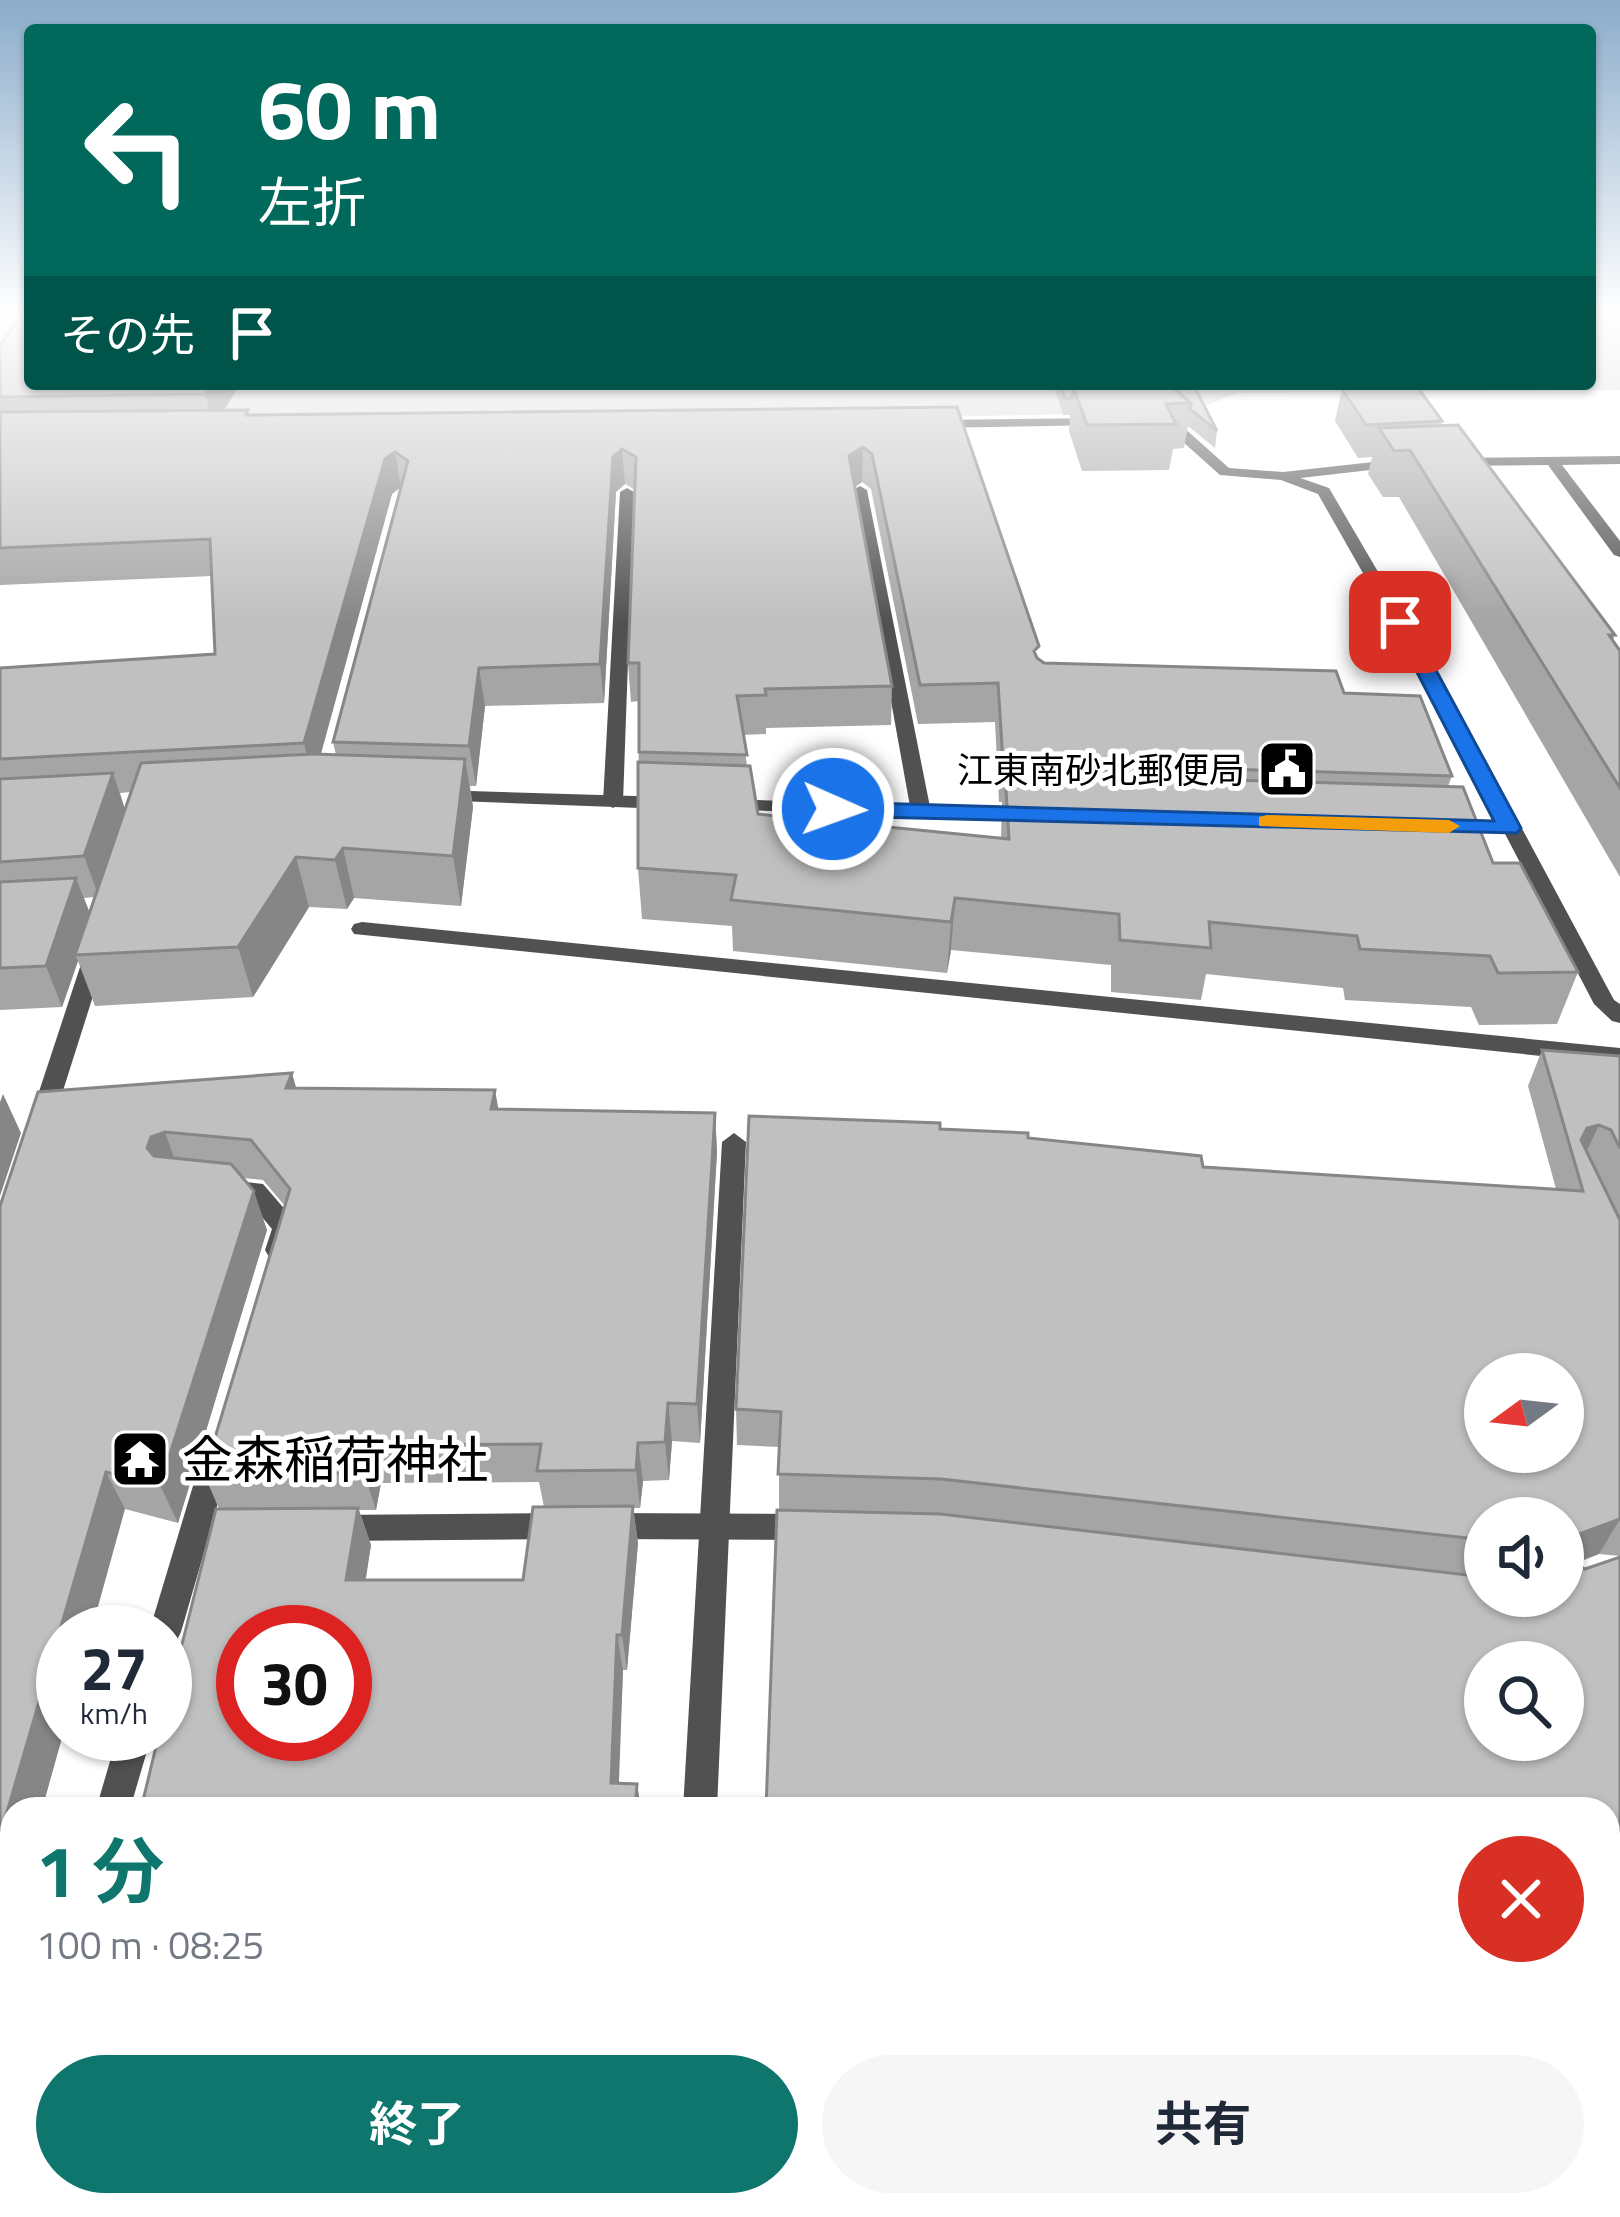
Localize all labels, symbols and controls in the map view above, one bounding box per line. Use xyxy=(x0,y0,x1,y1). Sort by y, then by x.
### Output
text: 60 m xyxy=(258,44,441,172)
icon: left xyxy=(60,72,216,228)
text: 左折 xyxy=(258,161,366,243)
text: その先 xyxy=(60,300,195,368)
icon: arrive xyxy=(219,300,285,366)
pin xyxy=(1349,571,1451,673)
icon: arrive xyxy=(1367,589,1433,655)
public building icon: 江東南砂北郵便局 xyxy=(1256,738,1318,800)
place label: 江東南砂北郵便局 xyxy=(957,742,1245,797)
position arrow xyxy=(770,746,896,872)
north arrow xyxy=(1464,1353,1584,1473)
map controls xyxy=(1464,1353,1584,1761)
place label: 金森稲荷神社 xyxy=(182,1420,488,1498)
temple icon: 金森稲荷神社 xyxy=(109,1428,171,1490)
button: sound xyxy=(1464,1497,1584,1617)
speed limit sign: 30 xyxy=(216,1605,372,1761)
text: 27 xyxy=(80,1622,148,1713)
button: search xyxy=(1464,1641,1584,1761)
text: km/h xyxy=(80,1690,148,1736)
text: 1 分 xyxy=(36,1815,164,1925)
button: close xyxy=(1458,1836,1584,1962)
text: 100 m · 08:25 xyxy=(36,1915,264,1974)
button: 終了 xyxy=(36,2055,798,2193)
button: 共有 xyxy=(822,2055,1584,2193)

